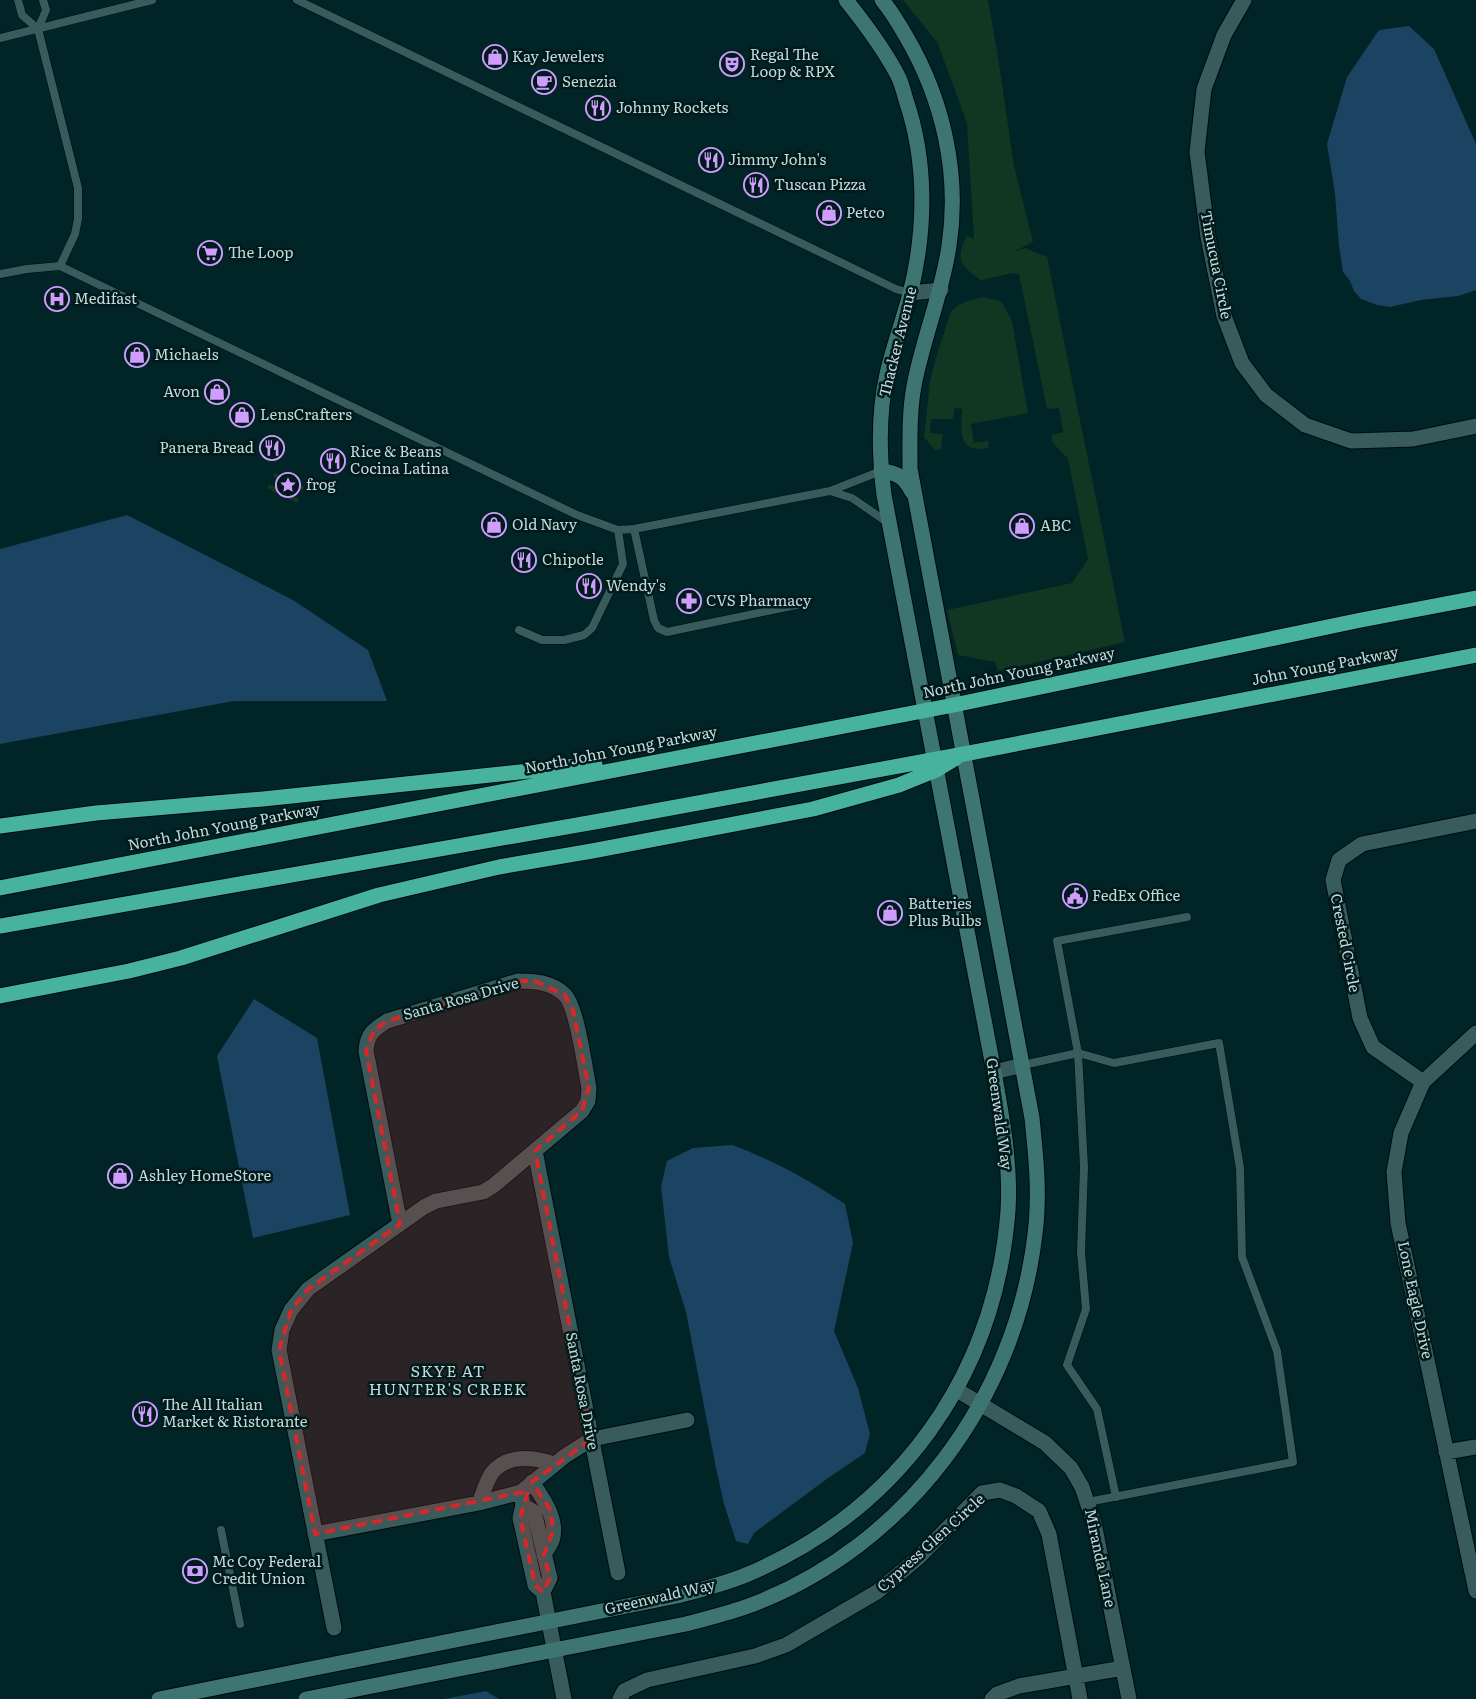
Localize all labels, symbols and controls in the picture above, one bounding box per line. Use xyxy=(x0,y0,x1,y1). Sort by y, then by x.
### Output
place label: Regal The Loop & RPX xyxy=(750,42,835,82)
shop icon: Kay Jewelers xyxy=(482,44,508,70)
place label: Kay Jewelers xyxy=(512,44,604,67)
theatre icon: Regal The Loop & RPX xyxy=(719,51,745,77)
cafe icon: Senezia xyxy=(531,69,557,95)
place label: Senezia xyxy=(562,69,617,92)
restaurant icon: Johnny Rockets xyxy=(585,95,611,121)
place label: Johnny Rockets xyxy=(616,95,729,118)
restaurant icon: Jimmy John's xyxy=(698,147,724,173)
place label: Jimmy John's xyxy=(728,147,827,170)
restaurant icon: Tuscan Pizza xyxy=(743,172,769,198)
place label: Tuscan Pizza xyxy=(774,172,867,195)
shop icon: Petco xyxy=(816,200,842,226)
place label: Petco xyxy=(846,200,885,223)
street label: Timucua Circle xyxy=(1196,208,1239,321)
supermarket icon: The Loop xyxy=(197,240,223,266)
place label: The Loop xyxy=(228,240,293,263)
street label: Thacker Avenue xyxy=(872,284,921,399)
hospital icon: Medifast xyxy=(44,286,70,312)
place label: Medifast xyxy=(74,286,137,309)
shop icon: Michaels xyxy=(124,342,150,368)
place label: Michaels xyxy=(154,342,219,365)
place label: Avon xyxy=(163,379,200,402)
shop icon: Avon xyxy=(204,379,230,405)
shop icon: LensCrafters xyxy=(229,402,255,428)
place label: LensCrafters xyxy=(260,402,352,425)
place label: Panera Bread xyxy=(160,435,254,458)
restaurant icon: Panera Bread xyxy=(259,435,285,461)
place label: Rice & Beans Cocina Latina xyxy=(350,439,450,479)
restaurant icon: Rice & Beans Cocina Latina xyxy=(320,448,346,474)
place icon: frog xyxy=(275,472,301,498)
place label: frog xyxy=(306,472,337,495)
shop icon: Old Navy xyxy=(481,512,507,538)
place label: Old Navy xyxy=(512,512,577,535)
shop icon: ABC xyxy=(1009,513,1035,539)
place label: ABC xyxy=(1040,513,1071,536)
restaurant icon: Chipotle xyxy=(511,547,537,573)
place label: Chipotle xyxy=(542,547,604,570)
restaurant icon: Wendy's xyxy=(576,573,602,599)
place label: Wendy's xyxy=(606,573,666,596)
pharmacy icon: CVS Pharmacy xyxy=(676,588,702,614)
place label: CVS Pharmacy xyxy=(706,588,812,611)
street label: John Young Parkway xyxy=(1249,639,1400,690)
street label: North John Young Parkway xyxy=(921,640,1117,703)
street label: North John Young Parkway xyxy=(522,719,719,778)
street label: North John Young Parkway xyxy=(125,796,322,855)
public building icon: FedEx Office xyxy=(1062,883,1088,909)
place label: FedEx Office xyxy=(1092,883,1180,906)
place label: Batteries Plus Bulbs xyxy=(908,891,981,931)
street label: Crested Circle xyxy=(1326,891,1367,994)
shop icon: Batteries Plus Bulbs xyxy=(877,900,903,926)
street label: Santa Rosa Drive xyxy=(400,970,521,1025)
street label: Greenwald Way xyxy=(981,1056,1020,1172)
shop icon: Ashley HomeStore xyxy=(107,1163,133,1189)
place label: Ashley HomeStore xyxy=(138,1163,272,1186)
street label: Lone Eagle Drive xyxy=(1393,1239,1440,1361)
street label: Santa Rosa Drive xyxy=(561,1330,606,1452)
district label: SKYE AT HUNTER'S CREEK xyxy=(369,1358,527,1400)
place label: The All Italian Market & Ristorante xyxy=(162,1392,308,1432)
restaurant icon: The All Italian Market & Ristorante xyxy=(132,1401,158,1427)
street label: Cypress Glen Circle xyxy=(871,1487,989,1597)
street label: Miranda Lane xyxy=(1080,1506,1123,1609)
place label: Mc Coy Federal Credit Union xyxy=(212,1549,321,1589)
bank icon: Mc Coy Federal Credit Union xyxy=(182,1558,208,1584)
street label: Greenwald Way xyxy=(602,1572,718,1619)

